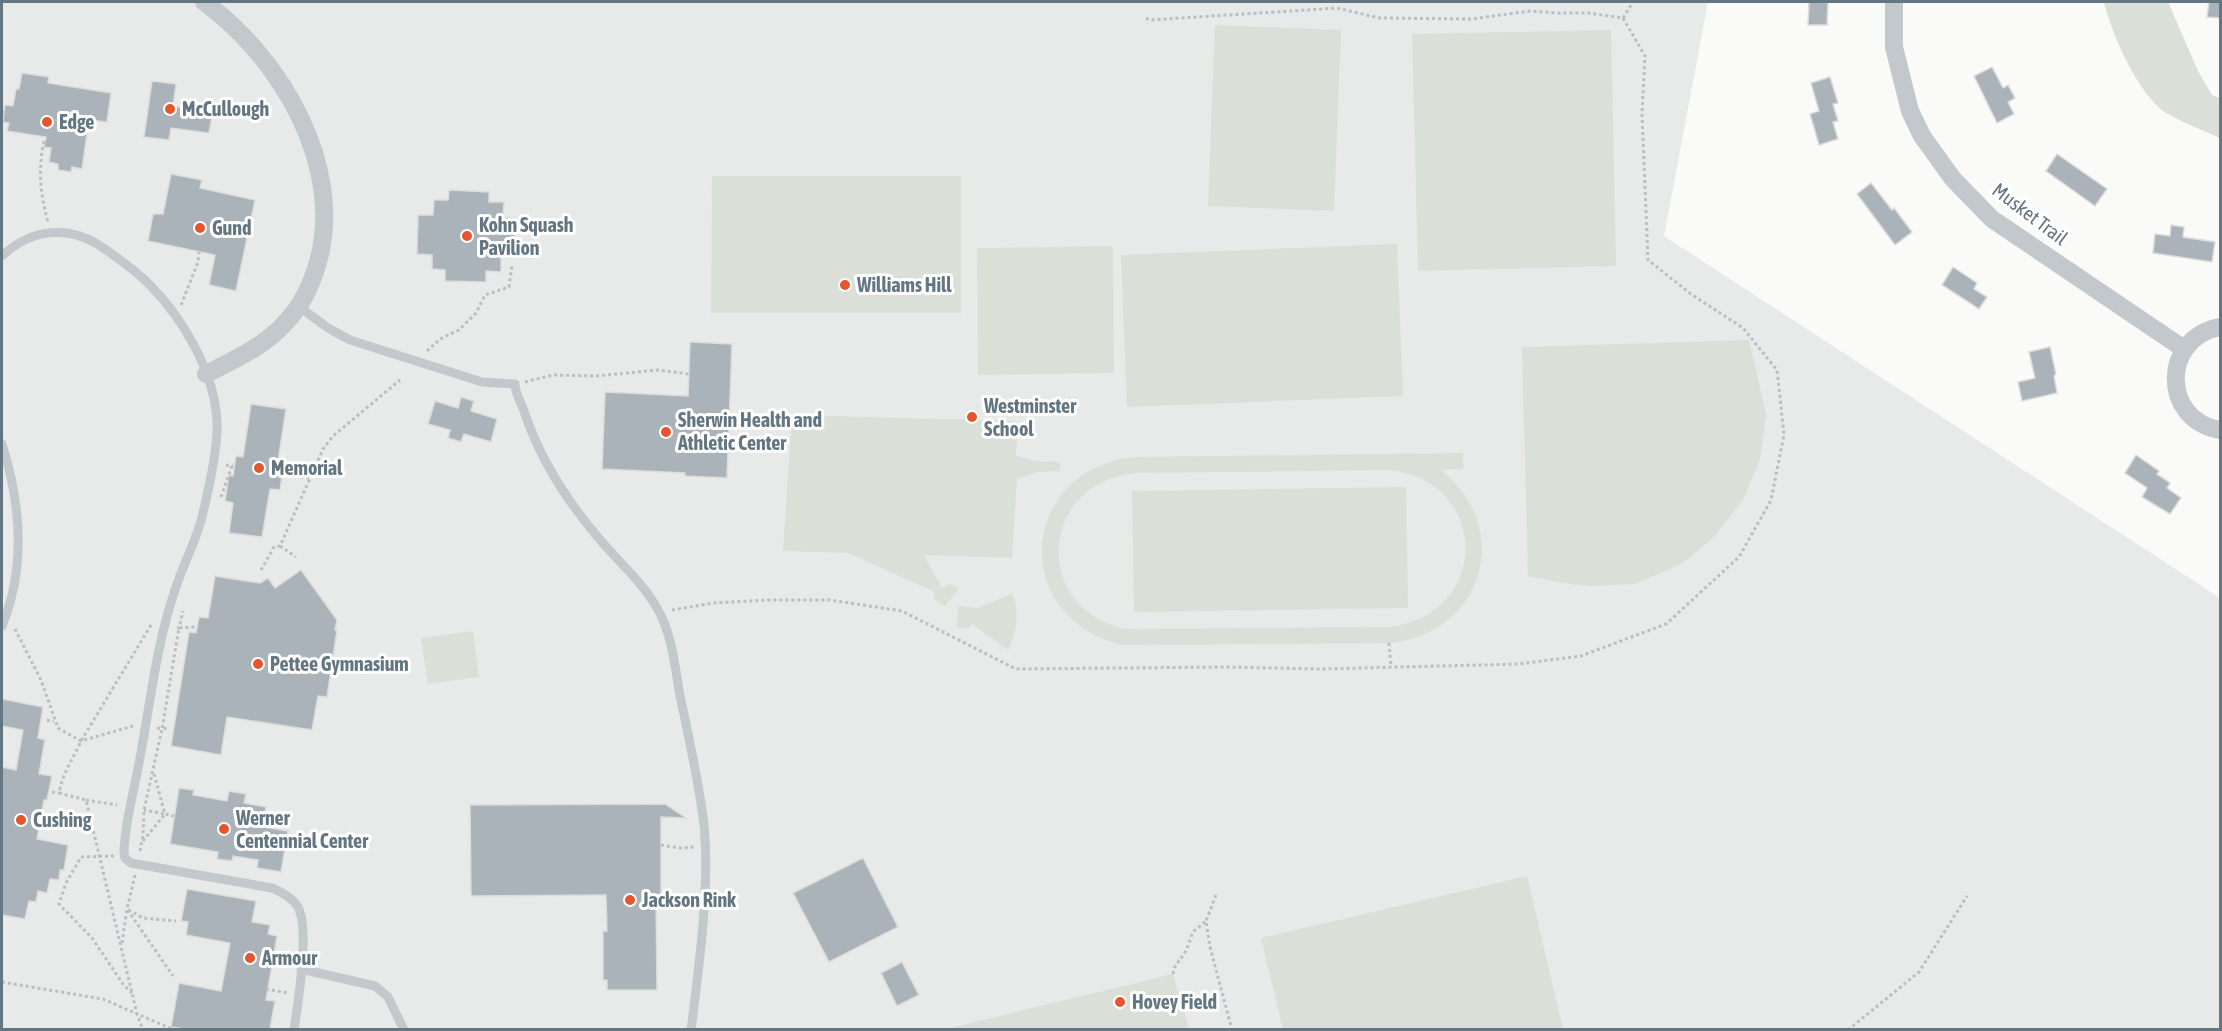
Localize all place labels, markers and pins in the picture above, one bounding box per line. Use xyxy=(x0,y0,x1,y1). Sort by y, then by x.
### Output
place label: McCullough xyxy=(182,97,269,120)
marker: McCullough xyxy=(163,102,177,116)
place label: Edge xyxy=(59,110,94,133)
marker: Edge xyxy=(40,115,54,129)
place label: Kohn Squash Pavilion xyxy=(479,213,574,259)
place label: Gund xyxy=(212,216,251,239)
marker: Gund xyxy=(193,221,207,235)
marker: Kohn Squash Pavilion xyxy=(460,229,474,243)
place label: Williams Hill xyxy=(856,273,952,296)
marker: Williams Hill xyxy=(838,278,852,292)
place label: Westminster School xyxy=(983,394,1077,440)
place label: Sherwin Health and Athletic Center xyxy=(677,408,822,454)
marker: Westminster School xyxy=(965,410,979,424)
marker: Sherwin Health and Athletic Center xyxy=(659,425,673,439)
place label: Memorial xyxy=(271,456,343,479)
marker: Memorial xyxy=(252,461,266,475)
place label: Pettee Gymnasium xyxy=(270,652,409,675)
marker: Pettee Gymnasium xyxy=(251,657,265,671)
place label: Werner Centennial Center xyxy=(235,806,369,852)
place label: Cushing xyxy=(33,808,92,831)
marker: Cushing xyxy=(14,813,28,827)
marker: Werner Centennial Center xyxy=(217,822,231,836)
place label: Jackson Rink xyxy=(641,888,736,911)
marker: Jackson Rink xyxy=(623,893,637,907)
place label: Armour xyxy=(261,946,318,969)
marker: Armour xyxy=(243,951,257,965)
place label: Hovey Field xyxy=(1132,990,1217,1013)
marker: Hovey Field xyxy=(1113,995,1127,1009)

